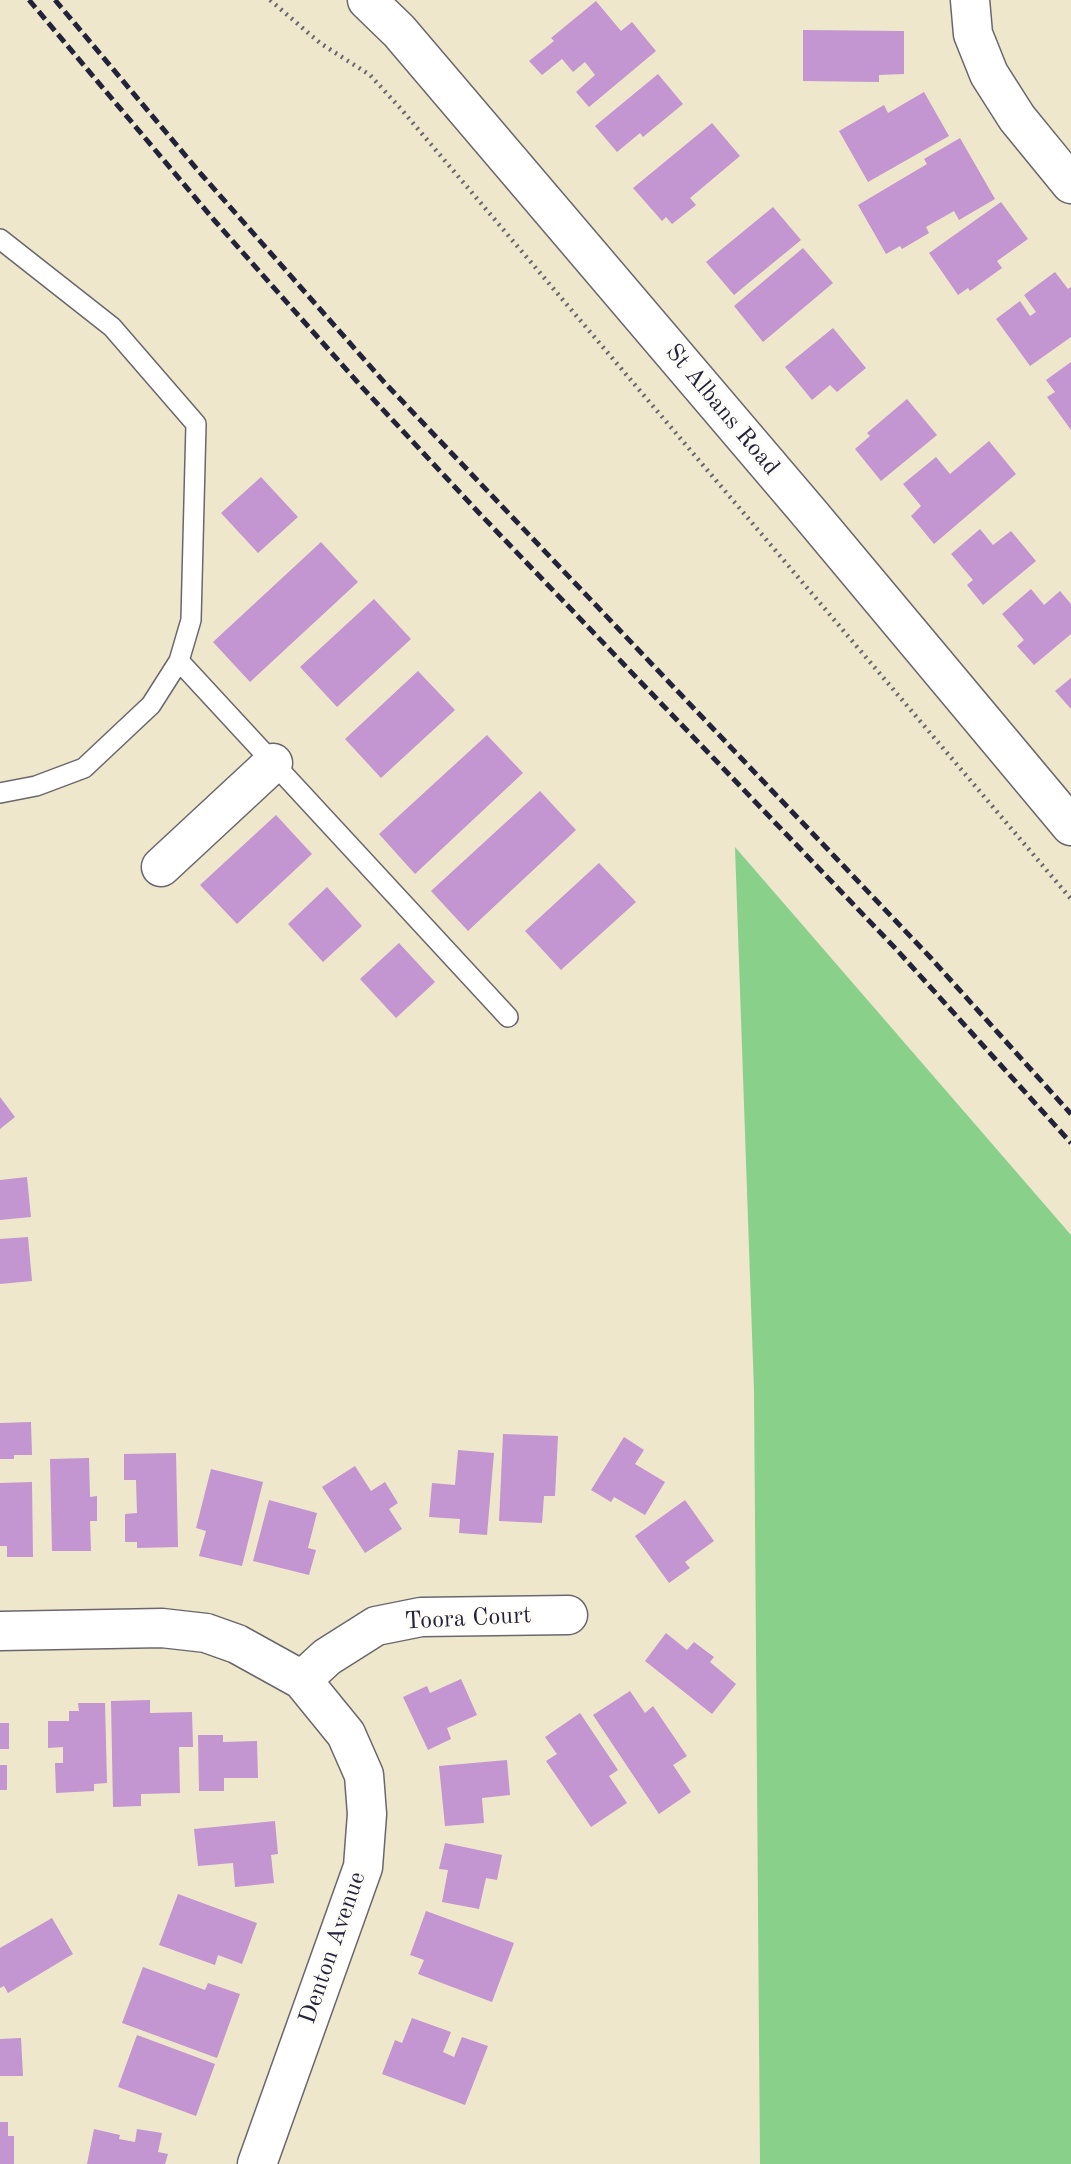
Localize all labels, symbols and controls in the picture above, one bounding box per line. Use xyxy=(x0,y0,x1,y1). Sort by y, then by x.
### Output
street label: St Albans Road xyxy=(659,338,785,482)
street label: Toora Court xyxy=(404,1601,532,1637)
street label: Denton Avenue xyxy=(294,1868,372,2028)

